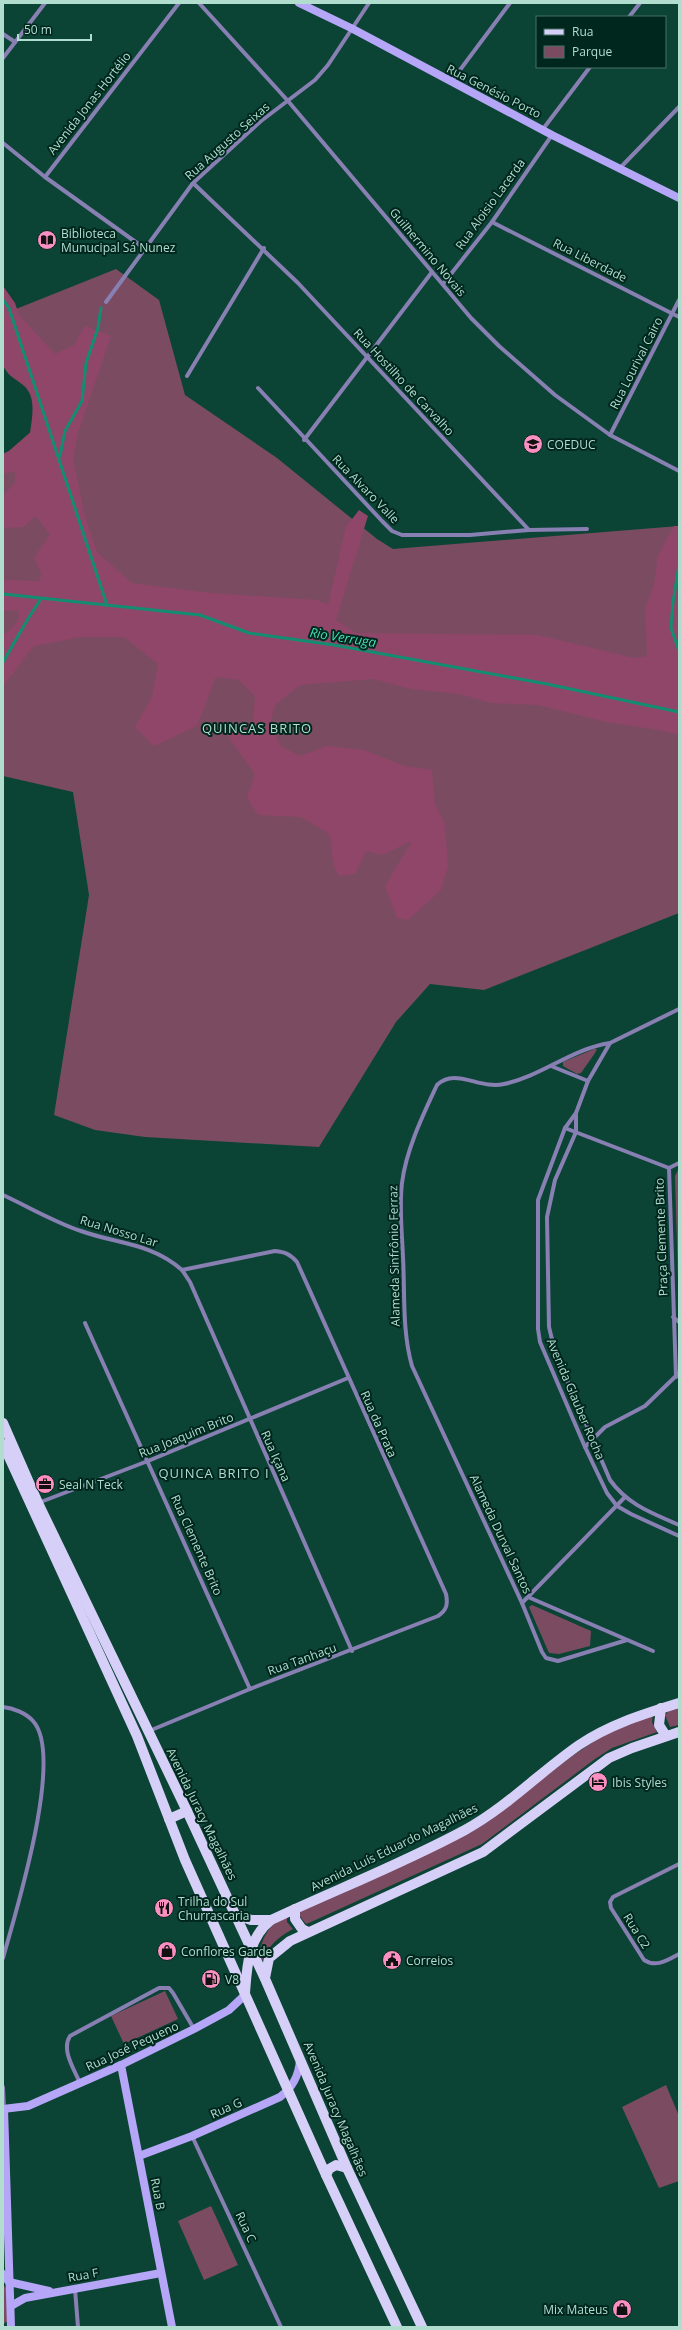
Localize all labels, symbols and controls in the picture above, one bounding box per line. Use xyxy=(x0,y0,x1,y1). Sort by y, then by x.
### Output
scale bar xyxy=(18,16,91,42)
legend xyxy=(536,16,666,68)
text: 50 m xyxy=(24,21,52,38)
text: Rua xyxy=(572,23,593,40)
text: Parque xyxy=(572,43,612,60)
street label: Avenida Jonas Hortélio xyxy=(43,48,135,158)
street label: Rua Genésio Porto xyxy=(444,60,544,122)
street label: Rua Augusto Seixas xyxy=(181,98,273,184)
street label: Rua Aloisio Lacerda xyxy=(451,155,529,253)
street label: Guilhermino Novais xyxy=(386,204,470,300)
place label: Biblioteca Munucipal Sá Nunez xyxy=(61,225,176,256)
library icon: Biblioteca Munucipal Sá Nunez xyxy=(36,229,58,251)
street label: Rua Liberdade xyxy=(550,234,630,286)
street label: Rua Lourival Cairo xyxy=(605,314,667,412)
street label: Rua Hostilho de Carvalho xyxy=(350,325,458,439)
school or university icon: COEDUC xyxy=(522,433,544,455)
place label: COEDUC xyxy=(547,436,596,453)
street label: Rua Alvaro Valle xyxy=(329,451,403,527)
water label: Rio Verruga xyxy=(309,623,378,651)
district label: QUINCAS BRITO xyxy=(202,719,312,737)
street label: Praça Clemente Brito xyxy=(650,1178,672,1296)
street label: Alameda Sinfrônio Ferraz xyxy=(384,1185,404,1327)
street label: Rua Nosso Lar xyxy=(78,1211,160,1251)
street label: Avenida Glauber Rocha xyxy=(543,1336,609,1462)
street label: Rua da Prata xyxy=(357,1388,401,1460)
street label: Rua Joaquim Brito xyxy=(136,1408,236,1462)
street label: Rua Içana xyxy=(257,1428,295,1484)
district label: QUINCA BRITO I xyxy=(158,1464,270,1482)
street label: Alameda Durval Santos xyxy=(466,1472,536,1597)
office icon: Seal N Teck xyxy=(34,1473,56,1495)
place label: Seal N Teck xyxy=(59,1476,123,1493)
street label: Rua Clemente Brito xyxy=(167,1492,227,1598)
street label: Rua Tanhaçu xyxy=(265,1639,339,1679)
street label: Avenida Juracy Magalhães xyxy=(163,1745,242,1883)
hotel icon: Ibis Styles xyxy=(587,1771,609,1793)
place label: Ibis Styles xyxy=(612,1774,667,1791)
street label: Avenida Luís Eduardo Magalhães xyxy=(308,1799,481,1895)
place label: Trilha do Sul Churrascaria xyxy=(178,1893,250,1924)
restaurant icon: Trilha do Sul Churrascaria xyxy=(153,1897,175,1919)
street label: Rua C2 xyxy=(619,1910,655,1952)
shop icon: Conflores Garde xyxy=(156,1940,178,1962)
place label: Conflores Garde xyxy=(181,1943,273,1960)
public building icon: Correios xyxy=(381,1949,403,1971)
place label: Correios xyxy=(406,1952,454,1969)
fuel station icon: V8 xyxy=(200,1968,222,1990)
place label: V8 xyxy=(225,1971,239,1988)
street label: Rua José Pequeno xyxy=(83,2017,181,2075)
street label: Avenida Juracy Magalhães xyxy=(300,2039,372,2179)
street label: Rua G xyxy=(207,2093,245,2123)
street label: Rua B xyxy=(147,2177,169,2212)
street label: Rua C xyxy=(232,2209,261,2246)
street label: Rua F xyxy=(66,2264,100,2286)
shop icon: Mix Mateus xyxy=(611,2298,633,2320)
place label: Mix Mateus xyxy=(543,2301,608,2318)

